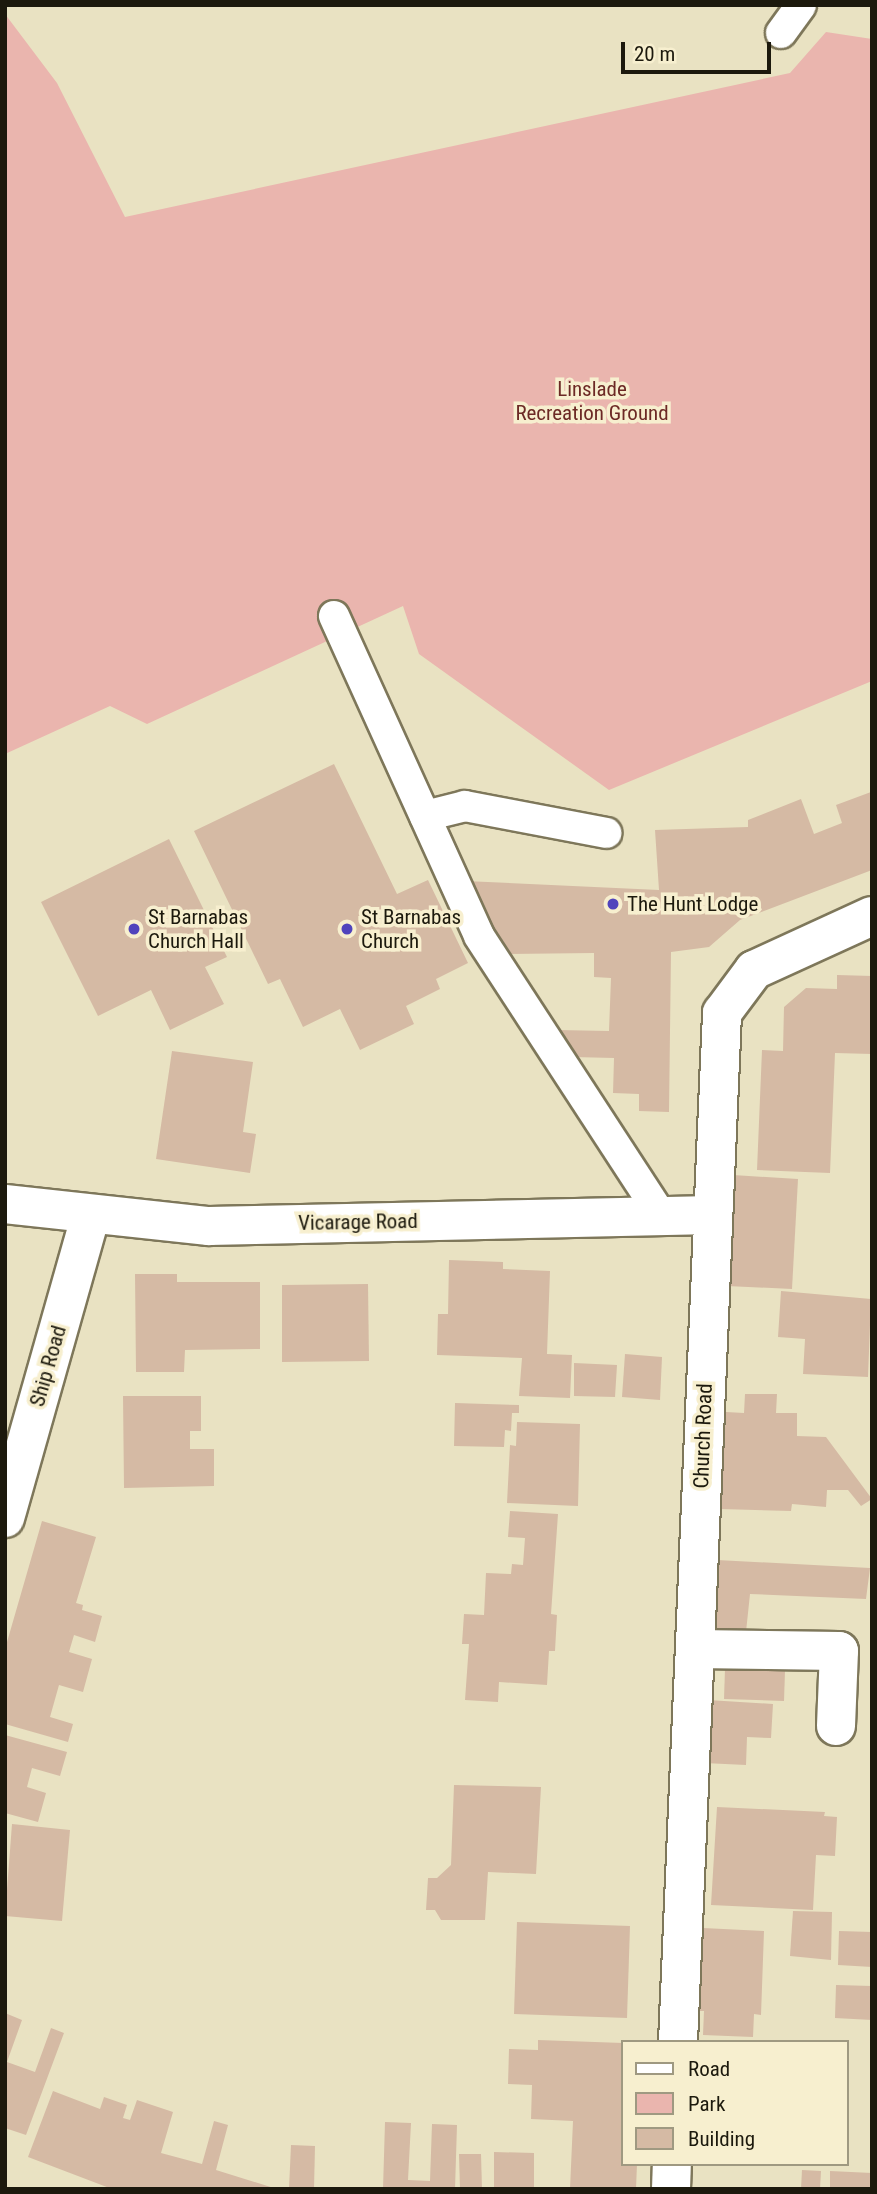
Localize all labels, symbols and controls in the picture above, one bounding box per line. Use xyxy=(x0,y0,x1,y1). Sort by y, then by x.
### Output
scale bar xyxy=(625,28,776,72)
text: 20 m xyxy=(634,42,675,66)
park label: Linslade Recreation Ground xyxy=(515,376,669,426)
place label: The Hunt Lodge xyxy=(627,891,758,917)
marker: The Hunt Lodge xyxy=(605,896,621,912)
place label: St Barnabas Church Hall xyxy=(148,904,248,954)
place label: St Barnabas Church xyxy=(361,904,461,954)
marker: St Barnabas Church Hall xyxy=(126,921,142,937)
marker: St Barnabas Church xyxy=(339,921,355,937)
street label: Vicarage Road xyxy=(298,1208,418,1236)
street label: Ship Road xyxy=(24,1323,72,1409)
street label: Church Road xyxy=(689,1383,717,1489)
legend xyxy=(622,2040,849,2166)
text: Road xyxy=(688,2057,730,2081)
text: Park xyxy=(688,2092,725,2116)
text: Building xyxy=(688,2127,755,2151)

